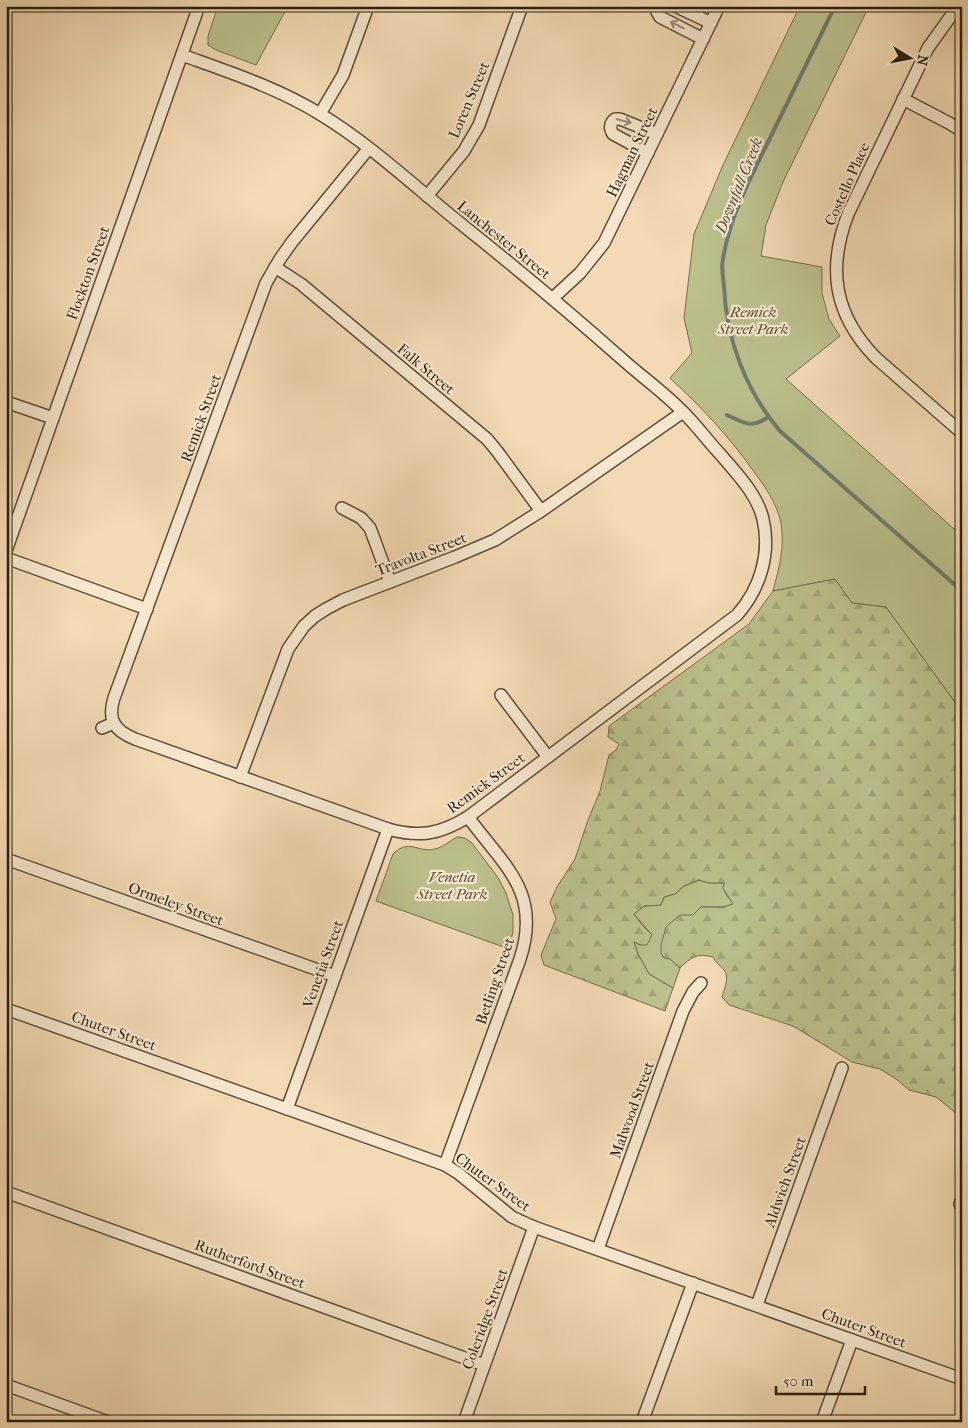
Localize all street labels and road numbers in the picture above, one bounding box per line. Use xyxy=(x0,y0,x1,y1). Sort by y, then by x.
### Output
street label: Loren Street xyxy=(445,58,494,141)
street label: Hagman Street xyxy=(602,104,662,200)
street label: Costello Place xyxy=(821,139,874,228)
street label: Lanchester Street xyxy=(454,197,555,283)
street label: Flockton Street xyxy=(63,223,114,322)
street label: Falk Street xyxy=(394,340,459,399)
street label: Remick Street xyxy=(177,371,225,464)
street label: Travolta Street xyxy=(373,528,470,580)
street label: Remick Street xyxy=(443,748,529,817)
street label: Ormeley Street xyxy=(126,878,227,930)
street label: Venetia Street xyxy=(298,917,347,1011)
street label: Betling Street xyxy=(472,935,518,1027)
street label: Chuter Street xyxy=(69,1007,159,1055)
street label: Malwood Street xyxy=(606,1059,658,1161)
street label: Aldwich Street xyxy=(760,1134,810,1231)
street label: Chuter Street xyxy=(452,1149,535,1216)
street label: Rutherford Street xyxy=(192,1236,308,1293)
street label: Coleridge Street xyxy=(458,1265,512,1372)
street label: Chuter Street xyxy=(819,1304,909,1352)

